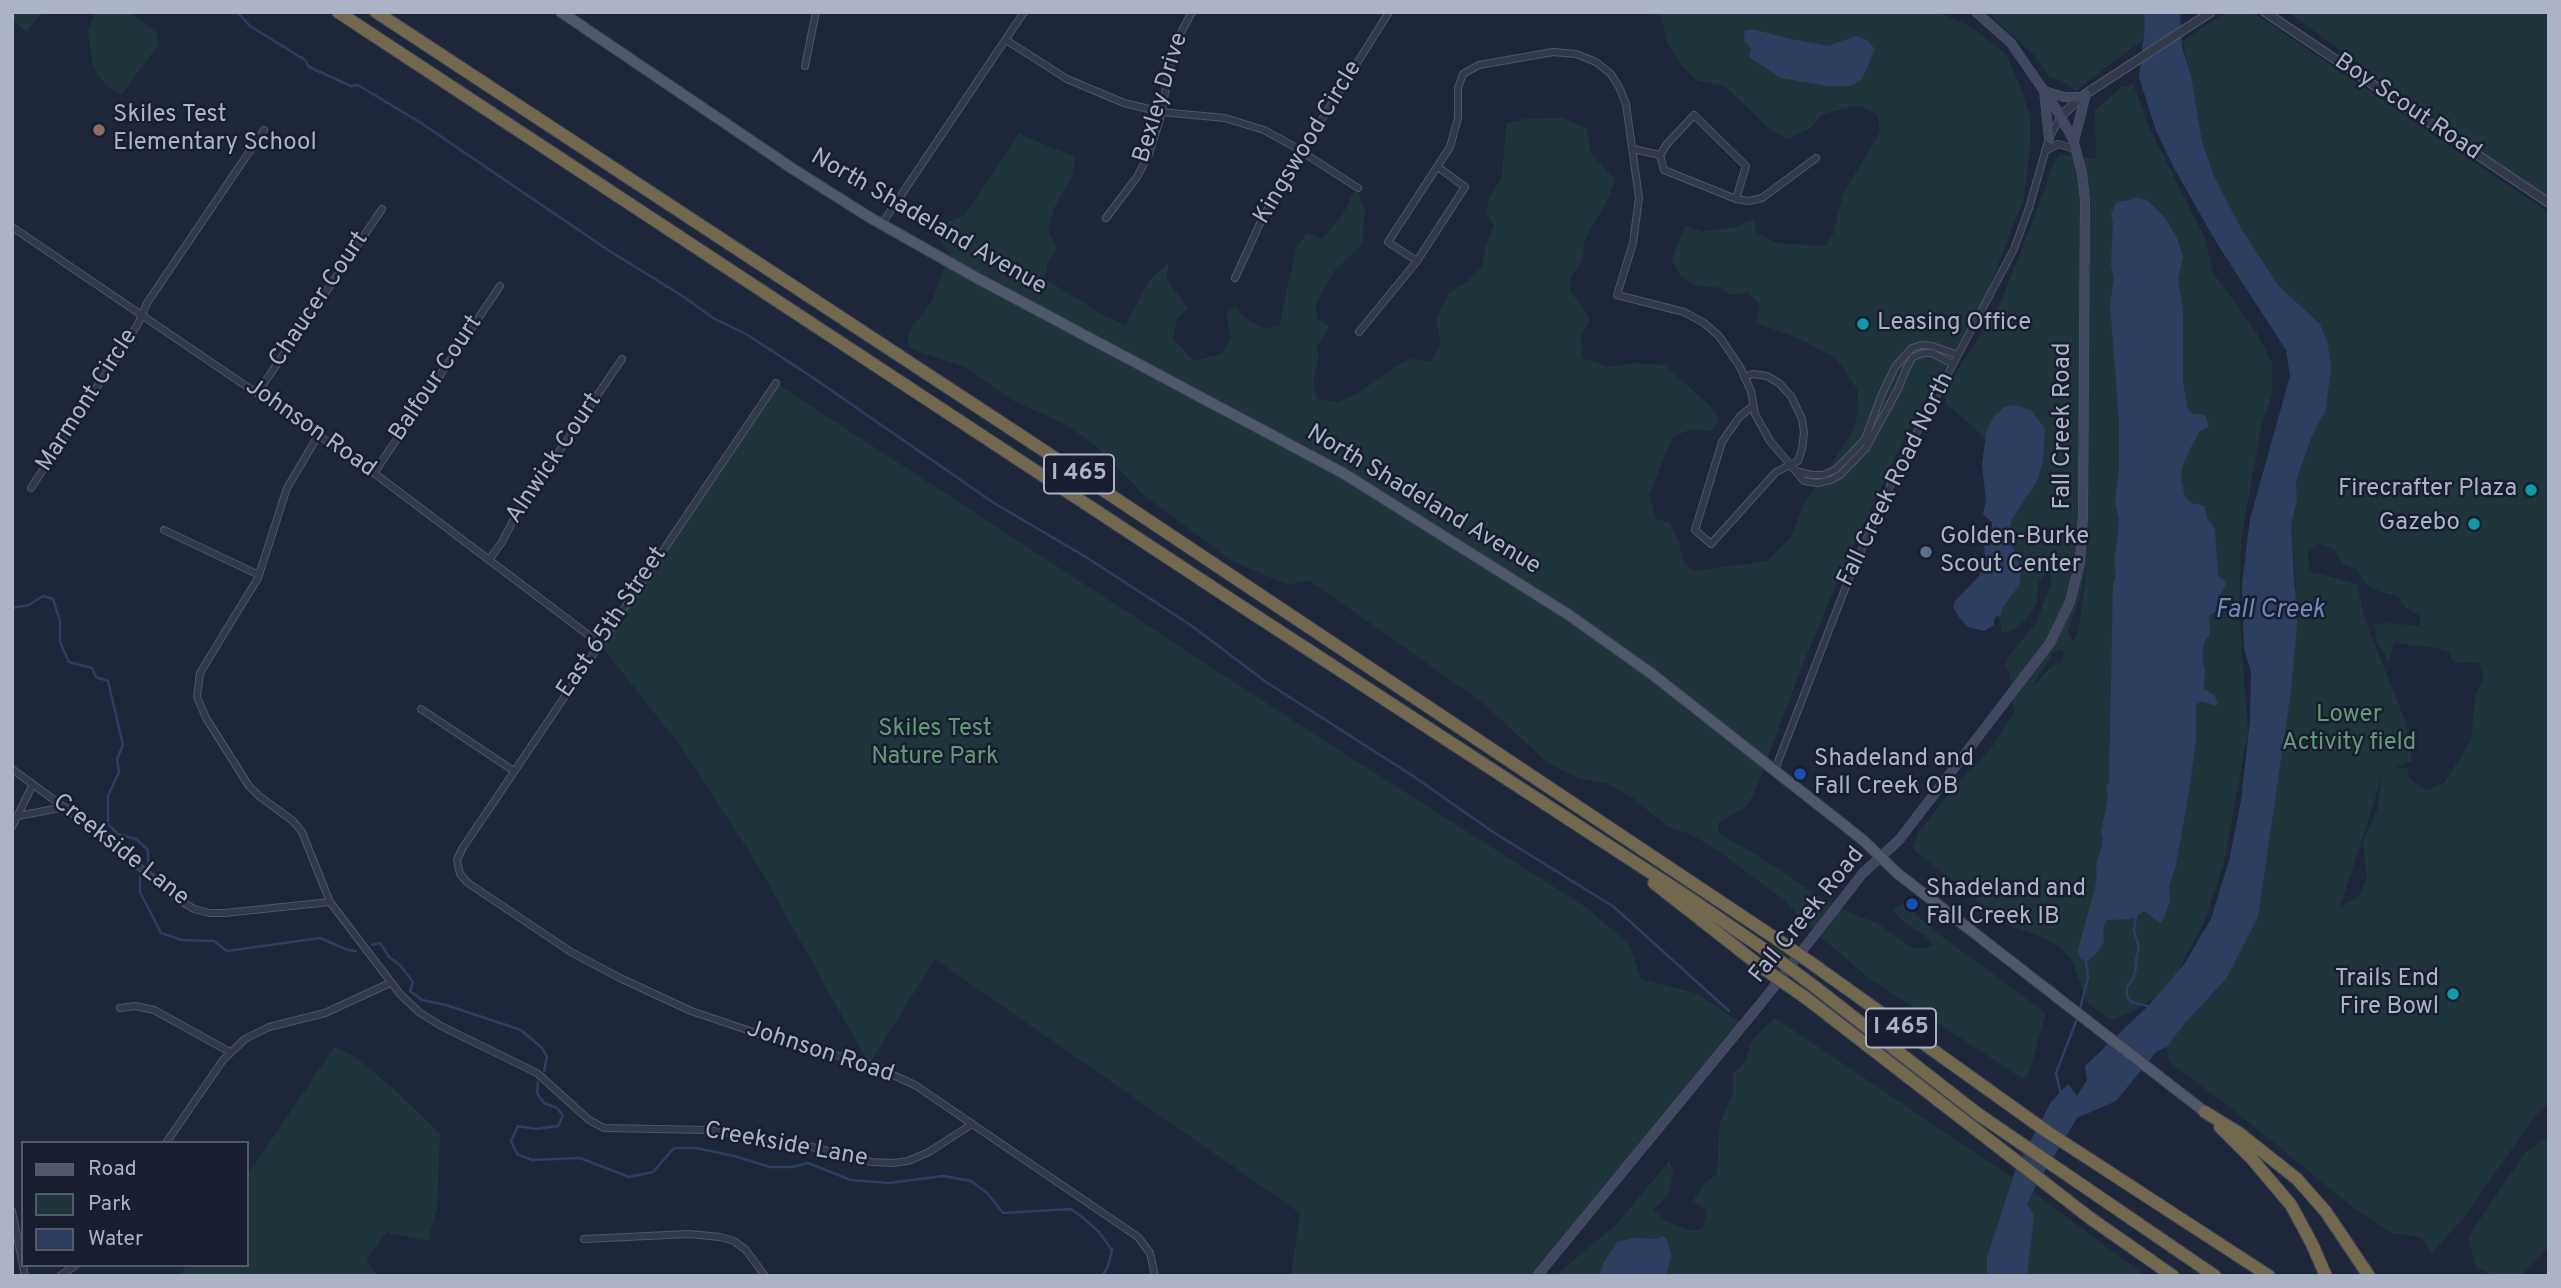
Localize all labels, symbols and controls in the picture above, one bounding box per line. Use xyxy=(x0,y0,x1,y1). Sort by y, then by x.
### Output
street label: Bexley Drive xyxy=(1129,29,1195,167)
street label: Boy Scout Road xyxy=(2328,48,2486,168)
street label: Kingswood Circle xyxy=(1249,56,1369,230)
place label: Skiles Test Elementary School xyxy=(113,102,317,158)
marker: Skiles Test Elementary School xyxy=(91,122,107,138)
street label: North Shadeland Avenue xyxy=(805,144,1051,302)
street label: Chaucer Court xyxy=(264,227,376,373)
place label: Leasing Office xyxy=(1877,310,2031,338)
street label: Balfour Court xyxy=(384,311,490,447)
marker: Leasing Office xyxy=(1855,316,1871,332)
street label: Marmont Circle xyxy=(31,324,145,478)
street label: Fall Creek Road xyxy=(2050,343,2078,509)
street label: Fall Creek Road North xyxy=(1833,368,1961,592)
street label: Johnson Road xyxy=(239,373,381,485)
street label: Alnwick Court xyxy=(501,388,609,530)
street label: North Shadeland Avenue xyxy=(1301,420,1545,582)
road number: I 465 xyxy=(1044,454,1114,494)
place label: Firecrafter Plaza xyxy=(2338,476,2517,504)
marker: Firecrafter Plaza xyxy=(2523,482,2539,498)
place label: Gazebo xyxy=(2379,510,2460,538)
marker: Gazebo xyxy=(2466,516,2482,532)
place label: Golden-Burke Scout Center xyxy=(1940,524,2089,580)
street label: East 65th Street xyxy=(552,542,674,704)
marker: Golden-Burke Scout Center xyxy=(1918,544,1934,560)
water label: Fall Creek xyxy=(2215,596,2325,628)
park label: Lower Activity field xyxy=(2282,702,2416,758)
park label: Skiles Test Nature Park xyxy=(871,716,999,772)
place label: Shadeland and Fall Creek OB xyxy=(1814,746,1974,802)
marker: Shadeland and Fall Creek OB xyxy=(1792,766,1808,782)
street label: Creekside Lane xyxy=(46,789,194,913)
street label: Fall Creek Road xyxy=(1744,842,1872,990)
place label: Shadeland and Fall Creek IB xyxy=(1926,876,2086,932)
marker: Shadeland and Fall Creek IB xyxy=(1904,896,1920,912)
place label: Trails End Fire Bowl xyxy=(2335,966,2439,1022)
marker: Trails End Fire Bowl xyxy=(2445,986,2461,1002)
road number: I 465 xyxy=(1866,1009,1936,1048)
street label: Johnson Road xyxy=(743,1016,897,1090)
street label: Creekside Lane xyxy=(702,1117,870,1175)
legend xyxy=(21,1141,248,1267)
text: Road xyxy=(88,1156,137,1183)
text: Park xyxy=(88,1191,131,1218)
text: Water xyxy=(88,1226,143,1253)

